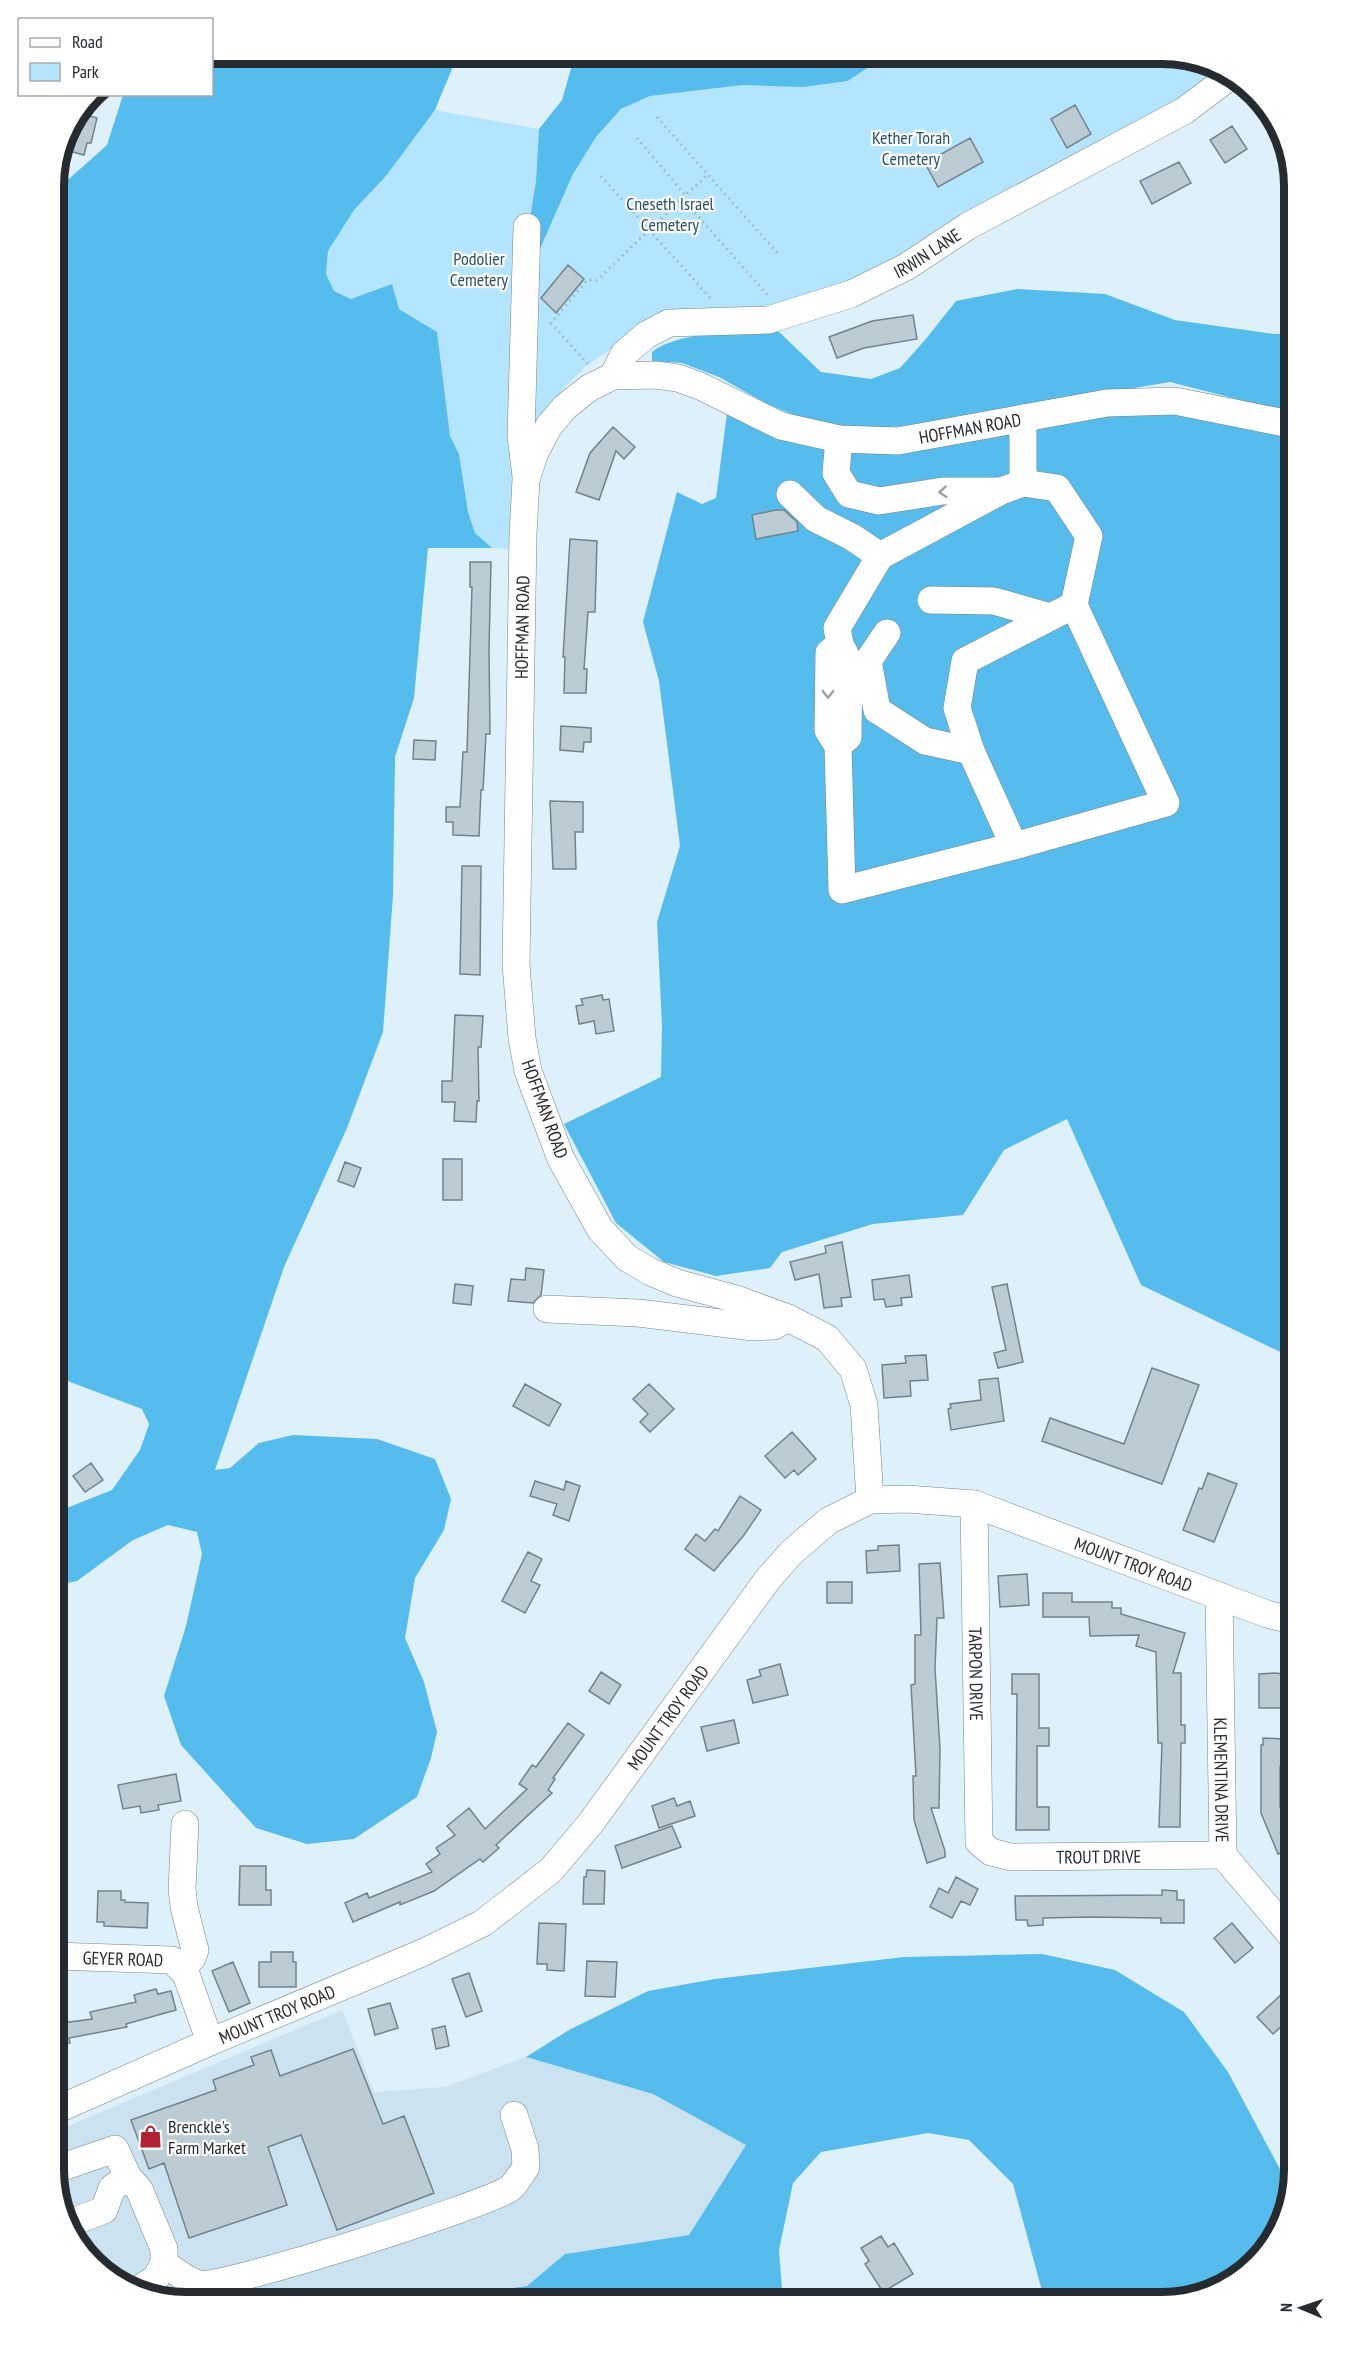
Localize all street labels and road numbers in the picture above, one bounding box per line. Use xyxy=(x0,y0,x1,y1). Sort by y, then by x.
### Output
street label: IRWIN LANE xyxy=(890,223,965,283)
street label: HOFFMAN ROAD xyxy=(917,407,1023,449)
street label: HOFFMAN ROAD xyxy=(509,575,534,679)
street label: HOFFMAN ROAD xyxy=(516,1056,574,1162)
street label: MOUNT TROY ROAD xyxy=(1071,1531,1196,1596)
street label: TARPON DRIVE xyxy=(964,1627,989,1721)
street label: MOUNT TROY ROAD xyxy=(622,1660,713,1774)
street label: KLEMENTINA DRIVE xyxy=(1209,1717,1234,1843)
street label: TROUT DRIVE xyxy=(1056,1844,1141,1868)
street label: GEYER ROAD xyxy=(82,1945,164,1971)
street label: MOUNT TROY ROAD xyxy=(215,1979,338,2049)

